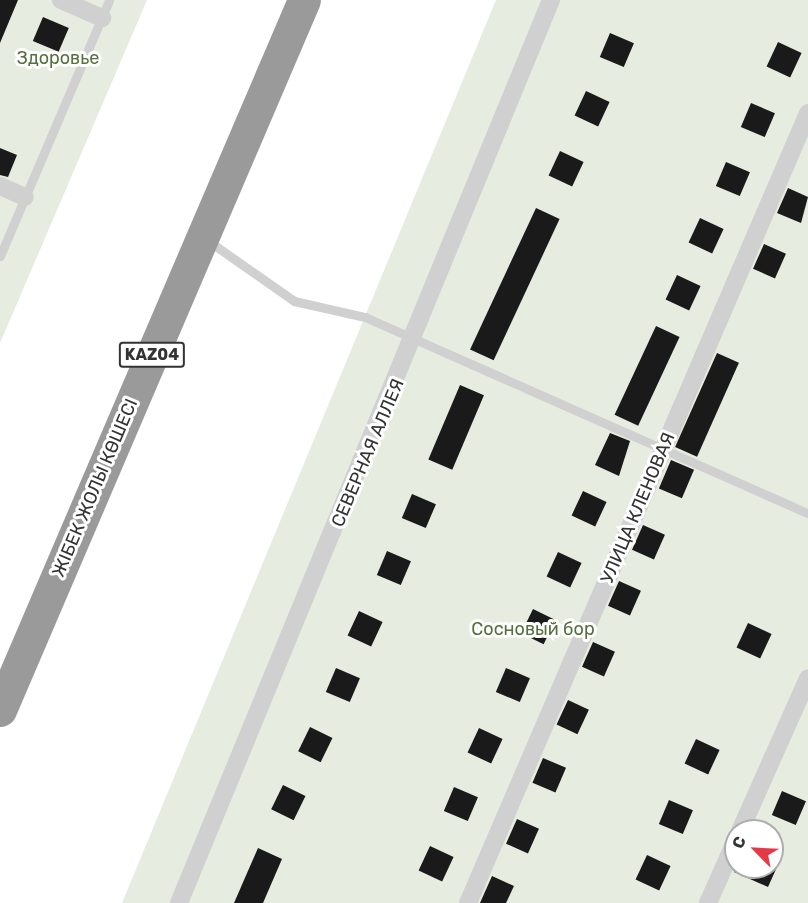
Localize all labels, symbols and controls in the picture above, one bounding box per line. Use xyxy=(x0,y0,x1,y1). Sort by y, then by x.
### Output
park label: Здоровье xyxy=(17,47,99,69)
road number: KАZ04 xyxy=(118,342,186,368)
street label: СЕВЕРНАЯ АЛЛЕЯ xyxy=(327,376,409,530)
street label: ЖІБЕК ЖОЛЫ КӨШЕСІ xyxy=(48,396,142,580)
street label: УЛИЦА КЛЕНОВАЯ xyxy=(596,429,680,587)
park label: Сосновый бор xyxy=(471,618,595,640)
north arrow xyxy=(724,819,784,879)
text: С xyxy=(728,833,750,851)

